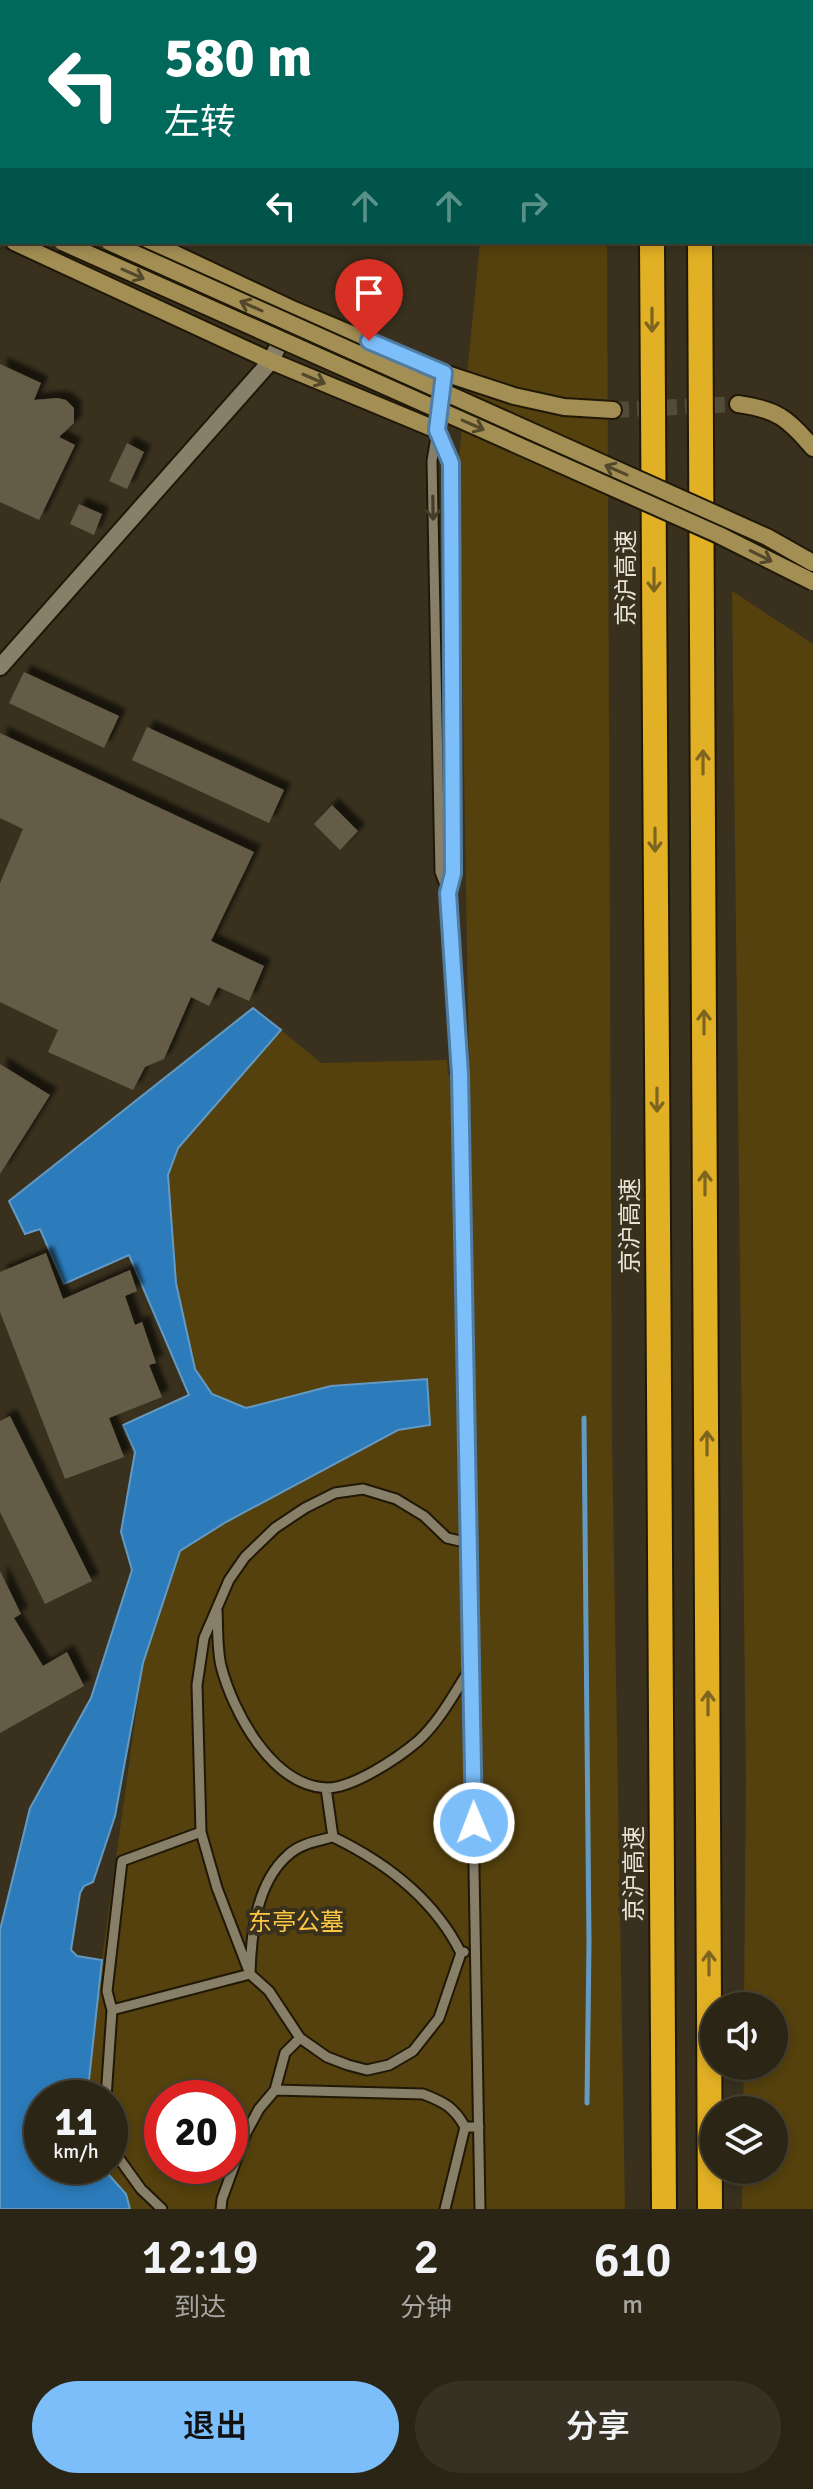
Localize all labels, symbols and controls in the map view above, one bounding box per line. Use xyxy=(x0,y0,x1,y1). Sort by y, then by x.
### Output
text: 580 m xyxy=(164,23,312,92)
icon: left xyxy=(32,32,136,136)
text: 左转 xyxy=(164,100,236,145)
icon: left xyxy=(259,184,303,228)
icon: ahead xyxy=(343,184,387,228)
icon: ahead xyxy=(427,184,471,228)
icon: right xyxy=(511,184,555,228)
pin xyxy=(335,259,403,341)
one-way arrow xyxy=(121,267,145,282)
icon: arrive xyxy=(347,271,391,315)
one-way arrow xyxy=(239,298,263,313)
one-way arrow xyxy=(644,306,660,333)
one-way arrow xyxy=(301,372,326,387)
one-way arrow xyxy=(461,418,485,433)
one-way arrow xyxy=(604,462,629,477)
one-way arrow xyxy=(425,494,441,521)
street label: 京沪高速 xyxy=(611,530,641,626)
one-way arrow xyxy=(748,548,772,564)
one-way arrow xyxy=(646,566,662,593)
one-way arrow xyxy=(695,749,711,776)
one-way arrow xyxy=(648,826,663,853)
one-way arrow xyxy=(696,1009,712,1036)
one-way arrow xyxy=(649,1086,665,1113)
one-way arrow xyxy=(697,1170,713,1197)
street label: 京沪高速 xyxy=(615,1178,645,1274)
one-way arrow xyxy=(699,1430,714,1457)
one-way arrow xyxy=(700,1690,716,1717)
position arrow xyxy=(432,1781,516,1865)
street label: 京沪高速 xyxy=(619,1826,649,1922)
park label: 东亭公墓 xyxy=(248,1907,344,1937)
one-way arrow xyxy=(701,1950,717,1977)
map controls xyxy=(700,1992,788,2184)
button: sound xyxy=(700,1992,788,2080)
speed limit sign: 20 xyxy=(144,2080,248,2184)
button: layers xyxy=(700,2096,788,2184)
text: 11 xyxy=(54,2097,98,2147)
text: km/h xyxy=(53,2139,99,2164)
text: 12:19 xyxy=(142,2228,259,2287)
text: 2 xyxy=(413,2228,439,2287)
text: 610 xyxy=(594,2231,672,2290)
text: m xyxy=(622,2289,643,2321)
text: 到达 xyxy=(174,2292,226,2324)
text: 分钟 xyxy=(400,2292,452,2324)
button: 退出 xyxy=(32,2381,399,2473)
button: 分享 xyxy=(415,2381,781,2473)

